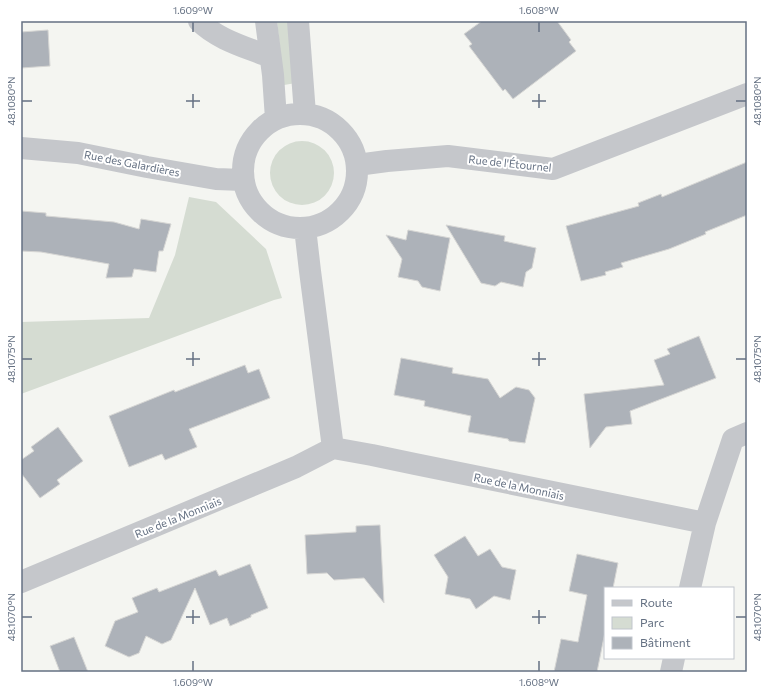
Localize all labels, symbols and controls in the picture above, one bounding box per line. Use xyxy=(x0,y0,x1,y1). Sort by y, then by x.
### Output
text: 1.609°W xyxy=(173,4,213,16)
text: 1.608°W xyxy=(519,4,559,16)
text: 48.1080°N xyxy=(5,76,17,126)
text: 48.1080°N xyxy=(751,76,763,126)
street label: Rue des Galardières xyxy=(83,147,181,179)
street label: Rue de l'Étournel xyxy=(468,151,552,174)
text: 48.1075°N xyxy=(5,335,17,383)
text: 48.1075°N xyxy=(751,335,763,383)
street label: Rue de la Monniais xyxy=(472,470,566,502)
street label: Rue de la Monniais xyxy=(133,494,223,540)
legend xyxy=(604,587,734,659)
text: 48.1070°N xyxy=(5,593,17,641)
text: 48.1070°N xyxy=(751,593,763,641)
text: Route xyxy=(640,595,673,609)
text: Parc xyxy=(640,615,664,629)
text: Bâtiment xyxy=(640,635,691,649)
text: 1.609°W xyxy=(173,676,213,688)
text: 1.608°W xyxy=(519,676,559,688)

